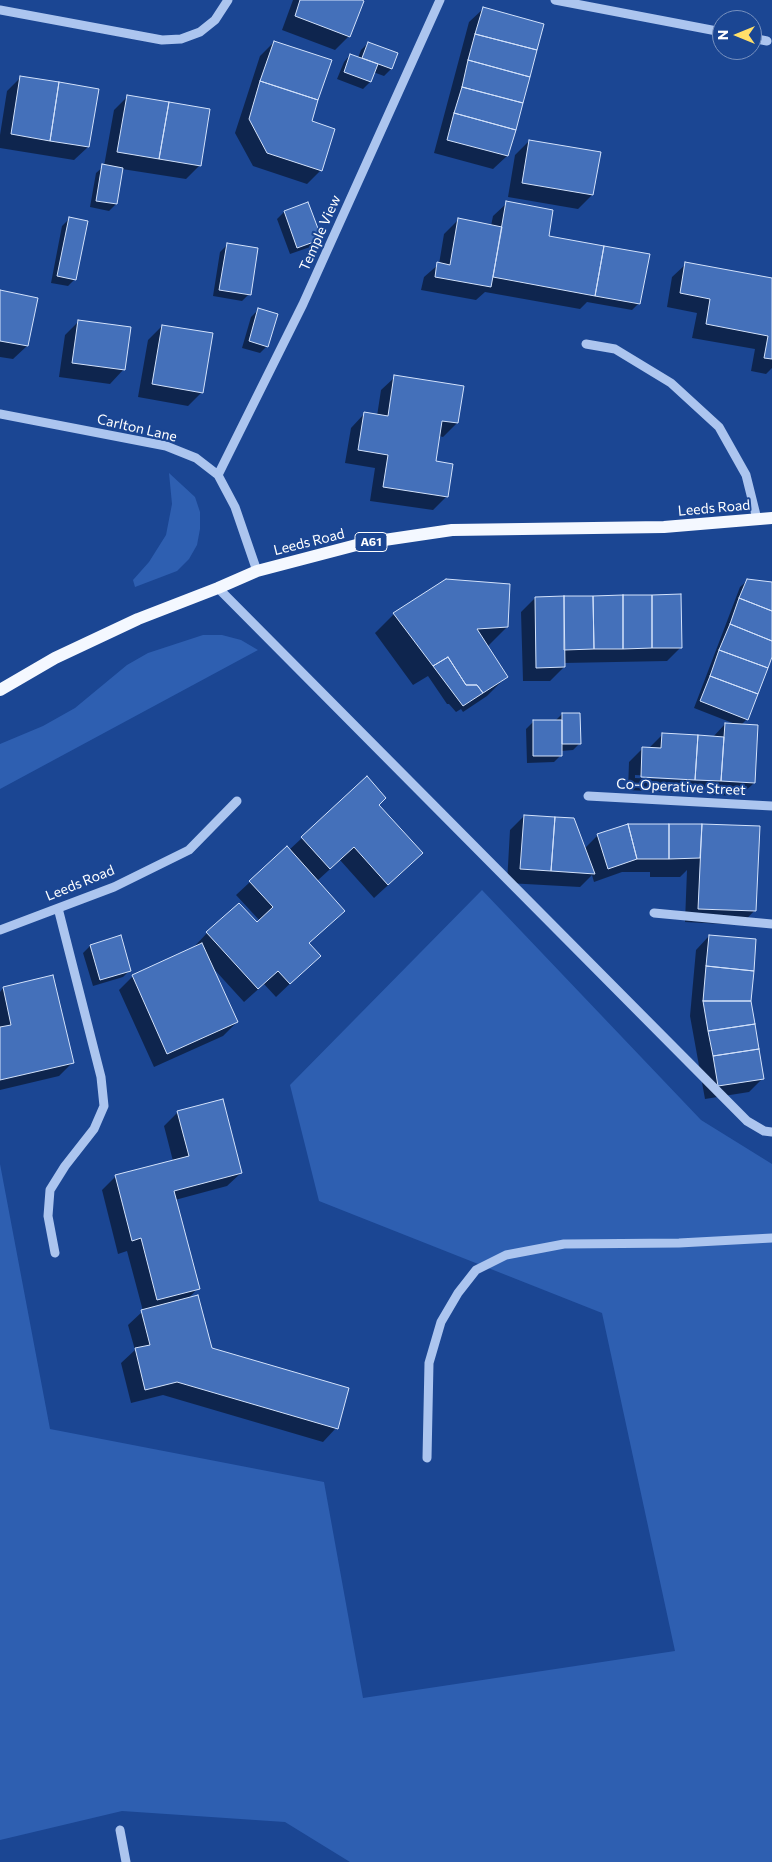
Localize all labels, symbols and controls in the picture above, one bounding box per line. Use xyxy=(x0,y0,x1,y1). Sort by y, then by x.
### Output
north arrow xyxy=(712,10,762,60)
text: N xyxy=(714,30,731,40)
street label: Temple View xyxy=(296,193,344,273)
street label: Carlton Lane xyxy=(95,411,179,445)
street label: Leeds Road xyxy=(677,496,751,520)
street label: Leeds Road xyxy=(272,525,346,559)
road number: A61 xyxy=(355,532,387,552)
street label: Co-Operative Street xyxy=(616,775,746,799)
street label: Leeds Road xyxy=(43,862,117,904)

